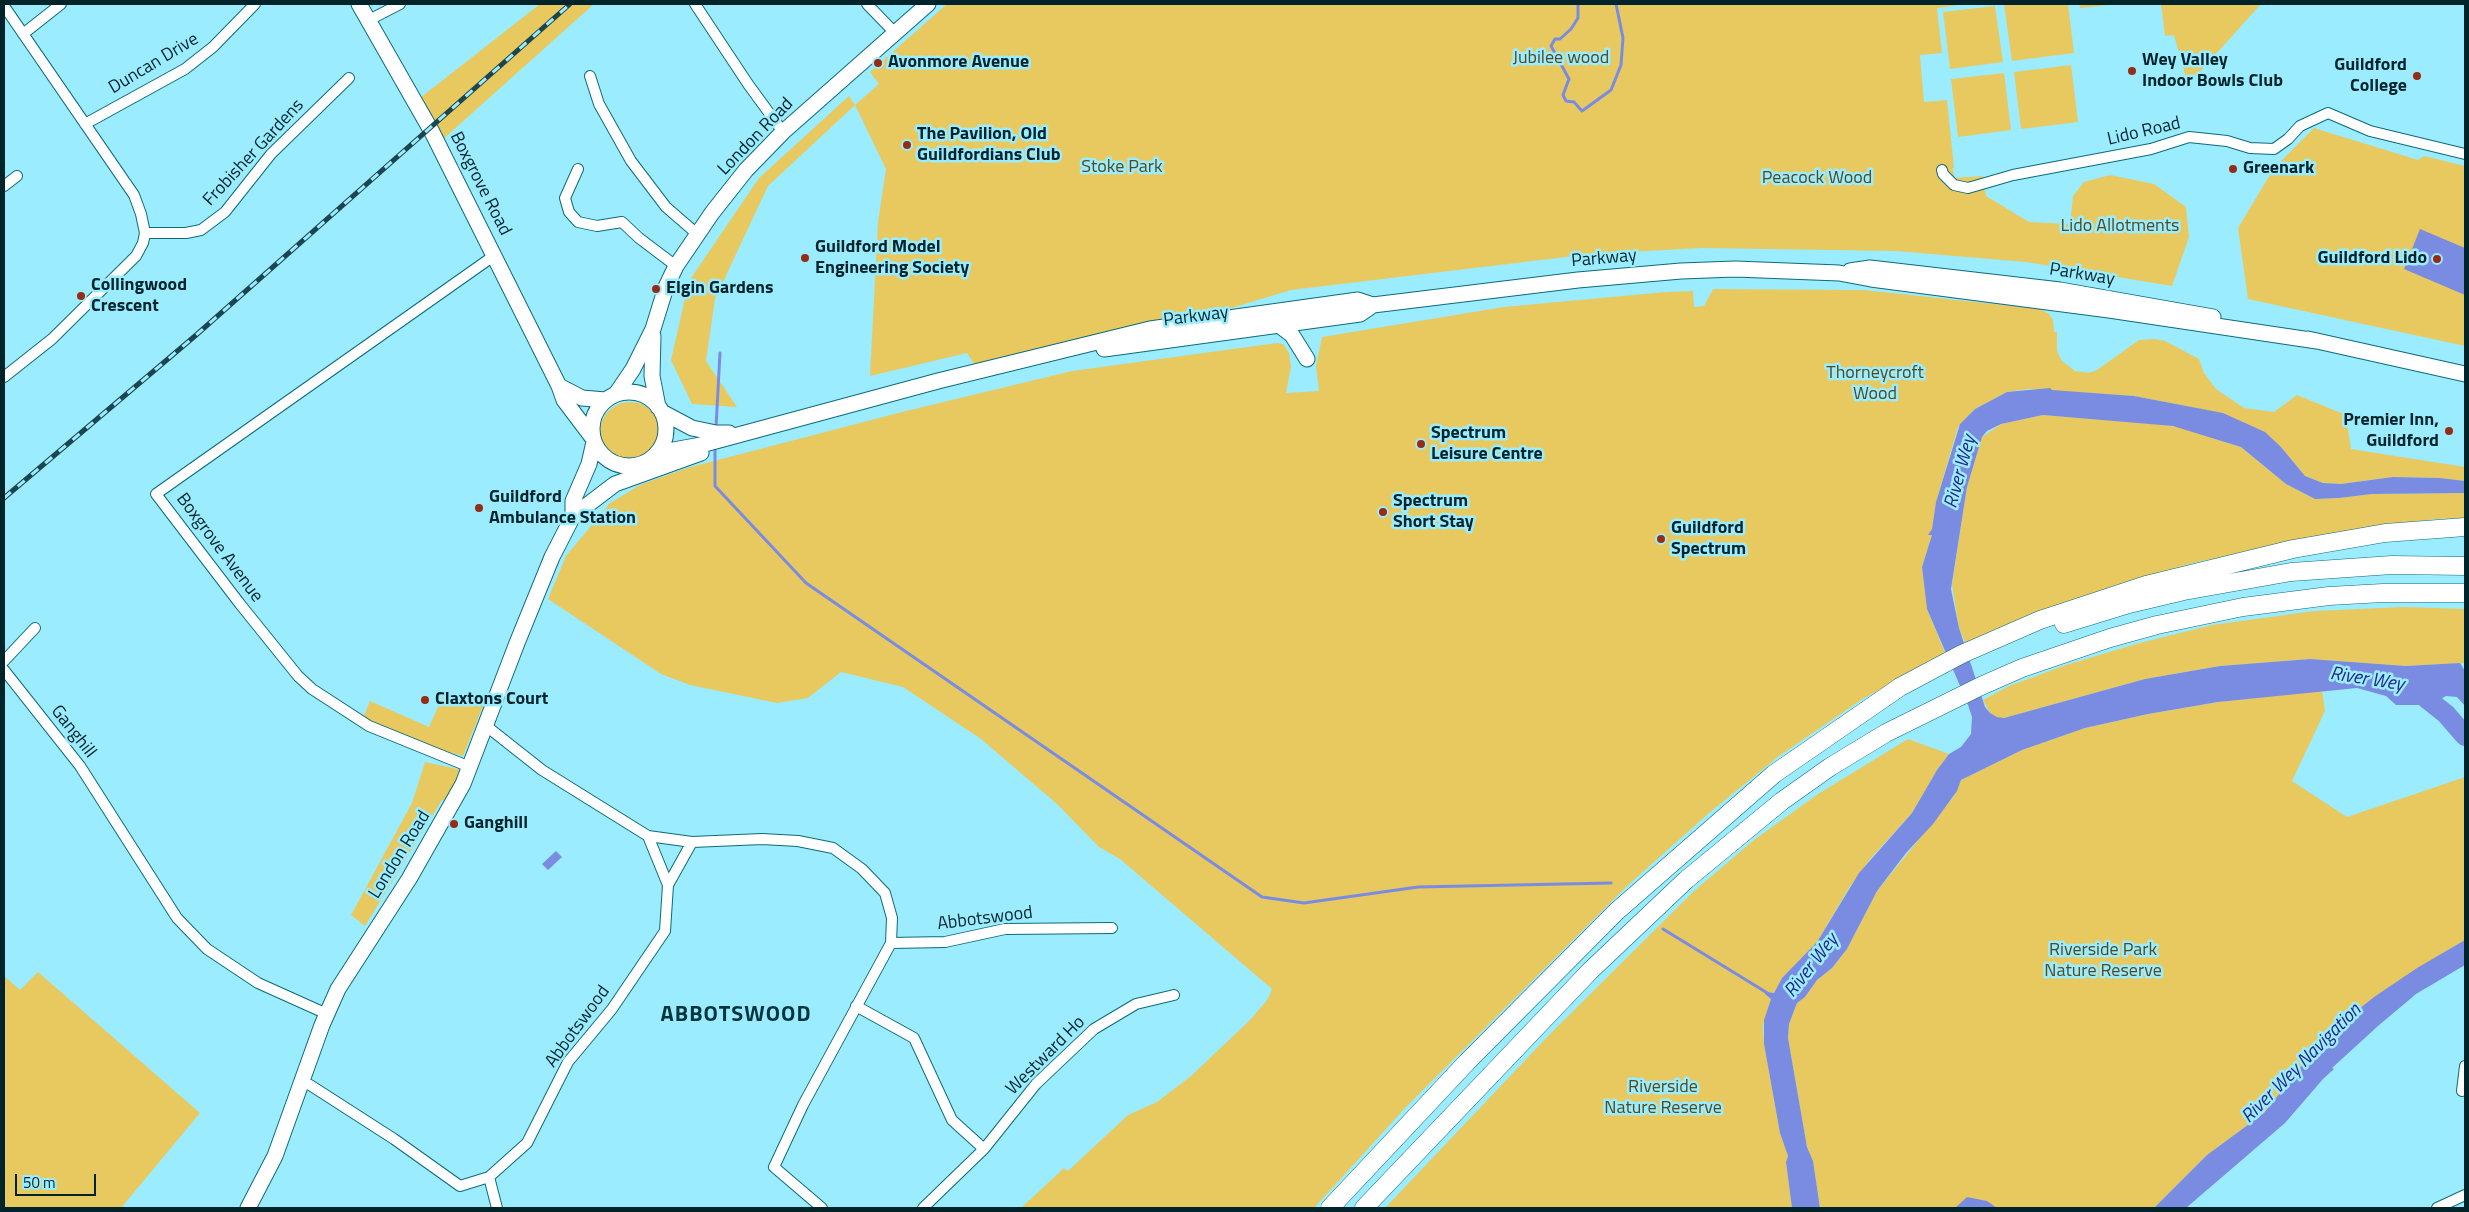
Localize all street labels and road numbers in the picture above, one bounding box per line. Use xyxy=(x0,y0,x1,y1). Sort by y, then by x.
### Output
street label: Duncan Drive xyxy=(105,29,203,99)
street label: London Road xyxy=(714,94,798,180)
street label: Frobisher Gardens xyxy=(199,95,309,211)
street label: Lido Road xyxy=(2105,113,2183,151)
street label: Boxgrove Road xyxy=(445,129,515,239)
street label: Parkway xyxy=(1570,245,1638,273)
street label: Parkway xyxy=(2048,259,2116,291)
street label: Parkway xyxy=(1162,302,1230,332)
street label: Boxgrove Avenue xyxy=(171,489,267,607)
street label: Ganghill xyxy=(46,701,100,763)
street label: London Road xyxy=(365,807,435,903)
street label: Abbotswood xyxy=(936,902,1034,936)
street label: Abbotswood xyxy=(541,982,615,1072)
street label: Westward Ho xyxy=(1002,1012,1090,1100)

